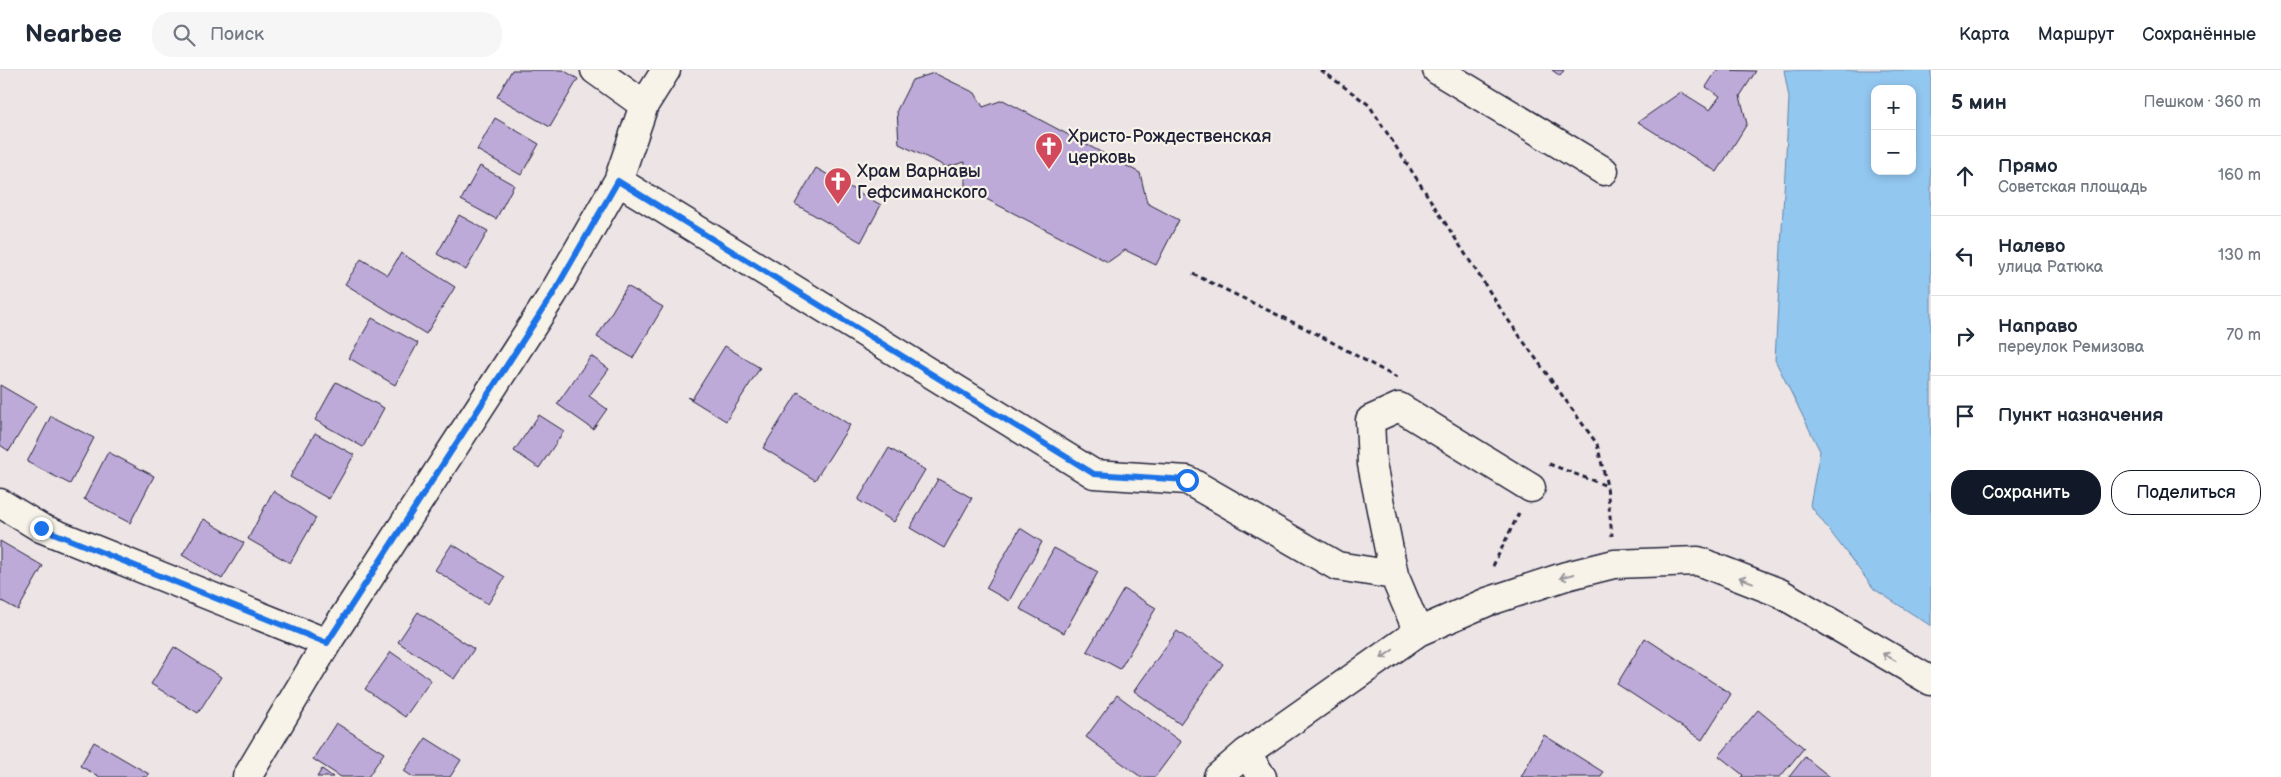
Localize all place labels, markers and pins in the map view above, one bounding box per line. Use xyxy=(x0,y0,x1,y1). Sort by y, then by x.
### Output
place label: Христо-Рождественская церковь xyxy=(1068,126,1271,168)
church icon: Христо-Рождественская церковь xyxy=(1034,131,1064,170)
place label: Храм Варнавы Гефсиманского xyxy=(857,161,987,203)
church icon: Храм Варнавы Гефсиманского xyxy=(823,166,853,205)

